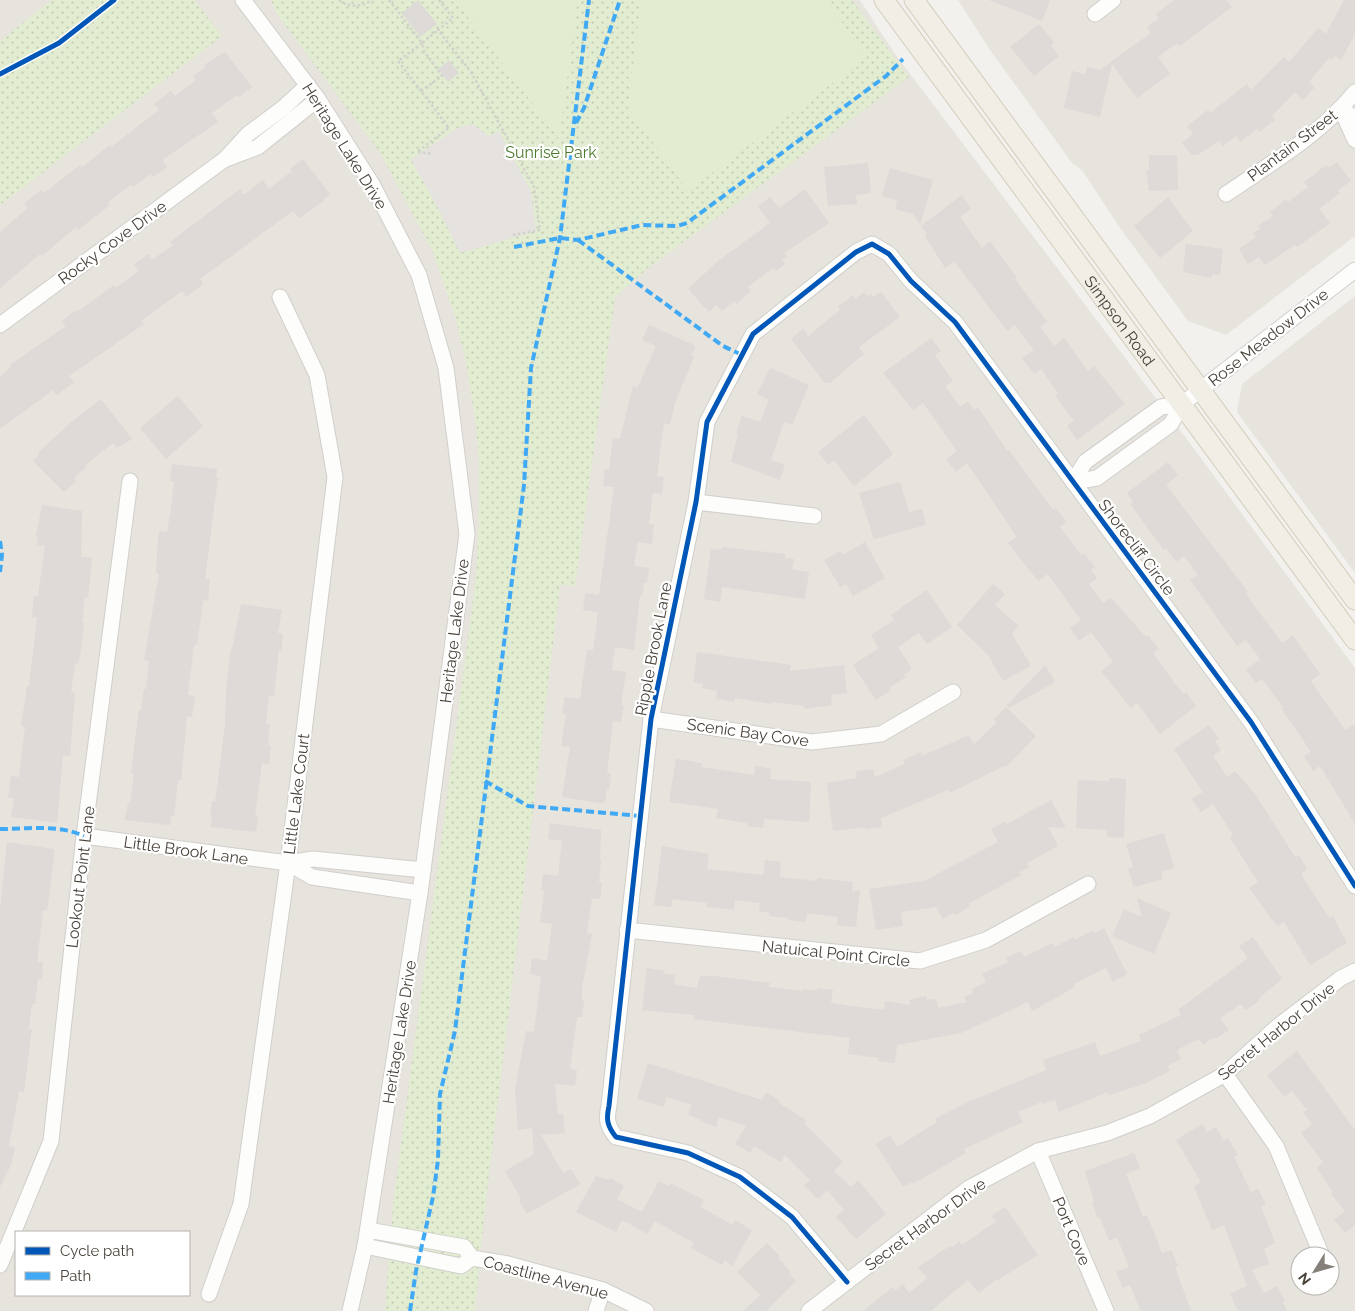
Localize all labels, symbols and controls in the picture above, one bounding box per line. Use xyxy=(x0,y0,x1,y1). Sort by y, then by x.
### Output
street label: Heritage Lake Drive xyxy=(298,80,391,213)
street label: Plantain Street xyxy=(1244,105,1341,185)
park label: Sunrise Park xyxy=(505,143,597,162)
street label: Rocky Cove Drive xyxy=(54,197,170,288)
street label: Simpson Road xyxy=(1080,272,1159,370)
street label: Rose Meadow Drive xyxy=(1205,285,1332,390)
street label: Shorecliff Circle xyxy=(1094,496,1179,599)
street label: Heritage Lake Drive xyxy=(436,558,473,704)
street label: Ripple Brook Lane xyxy=(631,581,676,718)
street label: Scenic Bay Cove xyxy=(686,715,810,750)
street label: Little Lake Court xyxy=(280,732,313,856)
street label: Lookout Point Lane xyxy=(62,805,99,949)
street label: Little Brook Lane xyxy=(122,832,250,869)
street label: Natuical Point Circle xyxy=(761,936,911,971)
street label: Heritage Lake Drive xyxy=(379,959,420,1105)
street label: Secret Harbor Drive xyxy=(1214,978,1339,1084)
street label: Secret Harbor Drive xyxy=(861,1174,990,1275)
street label: Port Cove xyxy=(1049,1194,1094,1268)
legend xyxy=(15,1231,190,1296)
text: Cycle path xyxy=(60,1242,134,1260)
north arrow xyxy=(1290,1246,1340,1296)
street label: Coastline Avenue xyxy=(481,1252,610,1303)
text: Path xyxy=(60,1267,91,1285)
text: N xyxy=(1295,1270,1314,1288)

